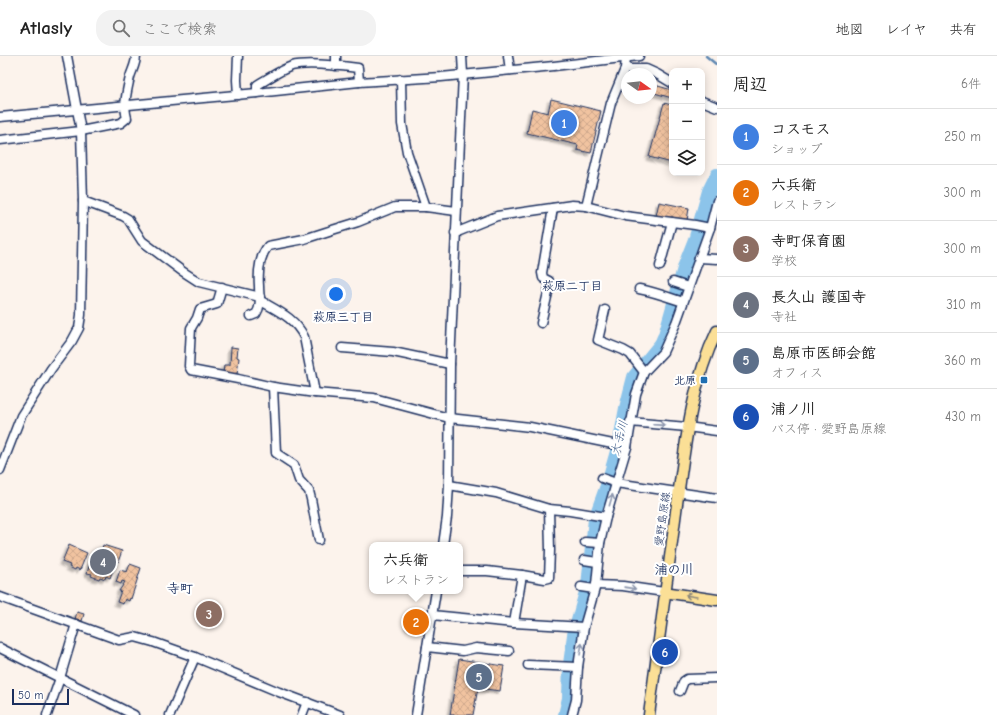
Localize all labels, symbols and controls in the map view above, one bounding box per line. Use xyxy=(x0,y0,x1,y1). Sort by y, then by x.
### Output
search box xyxy=(96,10,376,46)
text: Atlasly xyxy=(20,17,72,39)
icon: search xyxy=(110,17,132,39)
text: ここで検索 xyxy=(142,20,217,38)
text: 地図 xyxy=(836,21,864,38)
text: レイヤ xyxy=(886,21,927,38)
text: 共有 xyxy=(949,21,977,38)
north arrow xyxy=(621,68,657,104)
map controls xyxy=(669,68,705,176)
button: + xyxy=(669,68,705,104)
text: 周辺 xyxy=(733,75,767,94)
text: 6件 xyxy=(961,76,981,91)
button: − xyxy=(669,104,705,140)
pin: 1 xyxy=(551,108,577,138)
text: コスモス xyxy=(771,120,830,138)
text: 1 xyxy=(743,129,749,144)
text: 250 m xyxy=(944,129,981,144)
button: layers xyxy=(669,140,705,176)
text: ショップ xyxy=(771,141,822,156)
text: 六兵衛 xyxy=(771,176,816,194)
text: 2 xyxy=(743,185,749,200)
text: 300 m xyxy=(943,185,981,200)
text: レストラン xyxy=(771,197,837,212)
text: 寺町保育園 xyxy=(771,232,846,250)
text: 3 xyxy=(743,241,749,256)
text: 300 m xyxy=(943,241,981,256)
text: 学校 xyxy=(771,253,797,268)
district label: 萩原二丁目 xyxy=(542,279,602,293)
your location xyxy=(326,284,346,304)
text: 長久山 護国寺 xyxy=(771,288,866,306)
text: 4 xyxy=(743,297,749,312)
text: 310 m xyxy=(946,297,981,312)
text: 寺社 xyxy=(771,309,797,324)
district label: 萩原三丁目 xyxy=(313,310,373,324)
text: 島原市医師会館 xyxy=(771,344,876,362)
text: 5 xyxy=(743,353,749,368)
text: 360 m xyxy=(944,353,981,368)
text: オフィス xyxy=(771,365,823,380)
place label: 北原 xyxy=(674,374,696,387)
marker: 北原 xyxy=(699,375,709,385)
text: 浦ノ川 xyxy=(771,400,816,418)
text: 6 xyxy=(743,409,749,424)
text: 430 m xyxy=(945,409,981,424)
water label: 大手川 xyxy=(608,419,630,457)
one-way arrow xyxy=(652,421,665,428)
text: バス停 · 愛野島原線 xyxy=(771,421,886,436)
street label: 愛野島原線 xyxy=(652,491,673,547)
one-way arrow xyxy=(608,493,615,506)
popup xyxy=(369,542,463,594)
pin: 4 xyxy=(90,547,116,577)
text: 六兵衛 xyxy=(383,551,428,569)
district label: 浦の川 xyxy=(654,562,694,577)
text: レストラン xyxy=(383,572,449,587)
district label: 寺町 xyxy=(167,581,193,596)
one-way arrow xyxy=(623,584,636,592)
one-way arrow xyxy=(685,592,698,600)
pin: 3 xyxy=(196,599,222,629)
pin: 2 xyxy=(403,607,429,637)
pin: 6 xyxy=(652,637,678,667)
one-way arrow xyxy=(577,643,585,656)
pin: 5 xyxy=(466,662,492,692)
scale bar xyxy=(12,687,69,706)
text: 50 m xyxy=(18,689,43,702)

